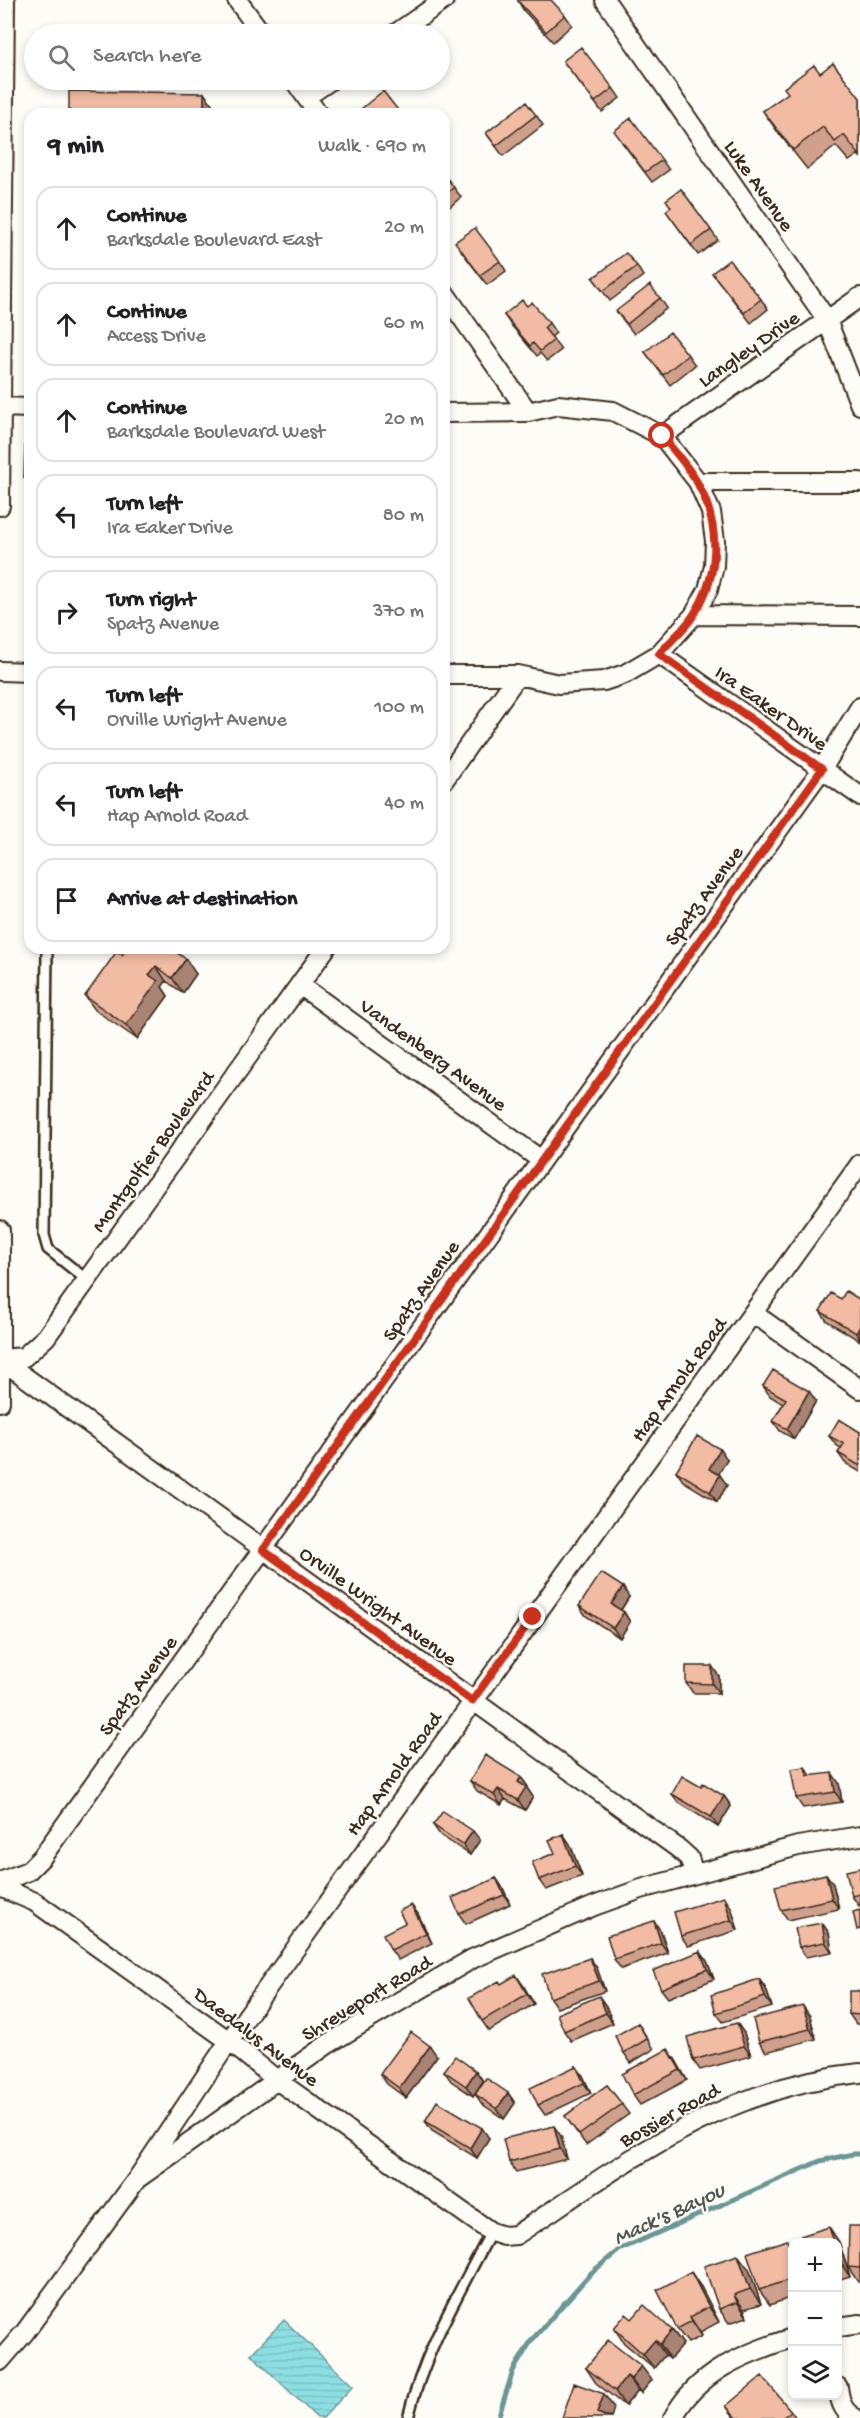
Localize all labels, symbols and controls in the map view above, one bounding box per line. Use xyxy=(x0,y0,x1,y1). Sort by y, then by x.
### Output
search box xyxy=(24,24,450,90)
icon: search xyxy=(45,41,78,74)
text: Search here xyxy=(93,44,201,70)
text: 9 min xyxy=(48,132,104,163)
text: Walk · 690 m xyxy=(318,136,426,159)
street label: Luke Avenue xyxy=(717,136,798,238)
text: Continue xyxy=(107,204,187,230)
icon: ahead xyxy=(50,212,83,245)
text: 20 m xyxy=(384,217,424,240)
text: Barksdale Boulevard East xyxy=(107,230,321,253)
text: Continue xyxy=(107,300,187,326)
street label: Langley Drive xyxy=(695,306,806,395)
icon: ahead xyxy=(50,308,83,341)
text: 60 m xyxy=(384,313,424,336)
text: Access Drive xyxy=(107,326,206,349)
text: Continue xyxy=(107,396,187,422)
icon: ahead xyxy=(50,404,83,437)
text: 20 m xyxy=(384,409,424,432)
text: Barksdale Boulevard West xyxy=(107,422,325,445)
route start xyxy=(648,422,674,448)
text: Turn left xyxy=(107,492,181,518)
icon: left xyxy=(50,500,83,533)
text: 80 m xyxy=(383,505,424,528)
text: Ira Eaker Drive xyxy=(107,518,233,541)
text: Turn right xyxy=(107,588,195,614)
icon: right xyxy=(50,596,83,629)
text: 370 m xyxy=(373,601,424,624)
text: Spatz Avenue xyxy=(107,614,219,637)
street label: Ira Eaker Drive xyxy=(709,662,832,759)
text: Turn left xyxy=(107,684,181,710)
icon: left xyxy=(50,692,83,725)
text: 100 m xyxy=(374,697,424,720)
text: Orville Wright Avenue xyxy=(107,710,287,733)
text: Turn left xyxy=(107,780,181,806)
icon: left xyxy=(50,788,83,821)
text: 40 m xyxy=(384,793,424,816)
text: Hap Arnold Road xyxy=(107,806,247,829)
street label: Spatz Avenue xyxy=(661,841,751,952)
icon: arrive xyxy=(50,884,83,917)
text: Arrive at destination xyxy=(107,887,297,913)
street label: Vandenberg Avenue xyxy=(353,994,511,1119)
street label: Montgolfier Boulevard xyxy=(88,1066,223,1239)
street label: Spatz Avenue xyxy=(379,1236,468,1347)
street label: Hap Arnold Road xyxy=(627,1313,735,1448)
street label: Orville Wright Avenue xyxy=(293,1542,462,1674)
route end xyxy=(519,1603,545,1629)
street label: Spatz Avenue xyxy=(95,1631,185,1742)
street label: Hap Arnold Road xyxy=(342,1707,450,1842)
street label: Shreveport Road xyxy=(298,1950,439,2049)
street label: Daedalus Avenue xyxy=(186,1982,323,2095)
street label: Bossier Road xyxy=(615,2078,727,2155)
water label: Mack's Bayou xyxy=(610,2178,731,2253)
map controls xyxy=(788,2238,842,2400)
button: + xyxy=(788,2238,842,2292)
button: − xyxy=(788,2292,842,2346)
button: layers xyxy=(788,2346,842,2400)

